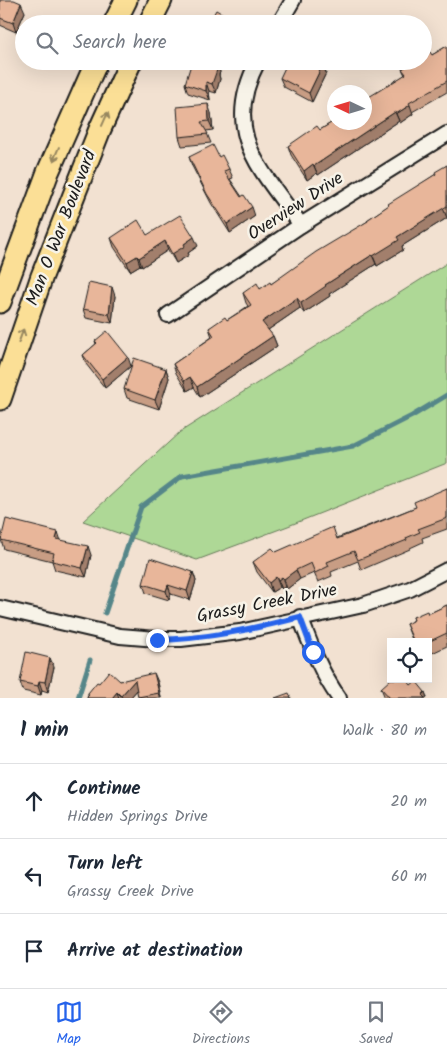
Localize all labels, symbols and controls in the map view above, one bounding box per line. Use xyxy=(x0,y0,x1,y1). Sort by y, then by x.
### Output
search box xyxy=(15,15,432,70)
text: Search here xyxy=(73,28,167,58)
icon: search xyxy=(33,29,61,57)
north arrow xyxy=(327,85,372,130)
one-way arrow xyxy=(100,112,110,127)
street label: Man O War Boulevard xyxy=(19,145,105,310)
one-way arrow xyxy=(50,146,60,161)
street label: Overview Drive xyxy=(242,165,350,249)
one-way arrow xyxy=(17,328,26,344)
street label: Grassy Creek Drive xyxy=(194,576,340,632)
route end xyxy=(146,629,169,652)
map controls xyxy=(387,638,432,683)
button: locate xyxy=(387,638,432,683)
route start xyxy=(302,641,325,664)
text: 1 min xyxy=(20,714,69,747)
text: Walk · 80 m xyxy=(342,718,427,743)
text: Continue xyxy=(67,774,140,804)
icon: ahead xyxy=(20,787,48,815)
text: 20 m xyxy=(391,789,427,814)
text: Hidden Springs Drive xyxy=(67,804,208,829)
text: Turn left xyxy=(67,849,142,879)
icon: left xyxy=(20,862,48,890)
text: 60 m xyxy=(391,864,427,889)
text: Grassy Creek Drive xyxy=(67,879,194,904)
text: Arrive at destination xyxy=(67,936,243,966)
icon: arrive xyxy=(20,937,48,965)
tab: Map xyxy=(55,998,83,1050)
tab: Directions xyxy=(192,998,250,1050)
tab: Saved xyxy=(359,998,392,1050)

